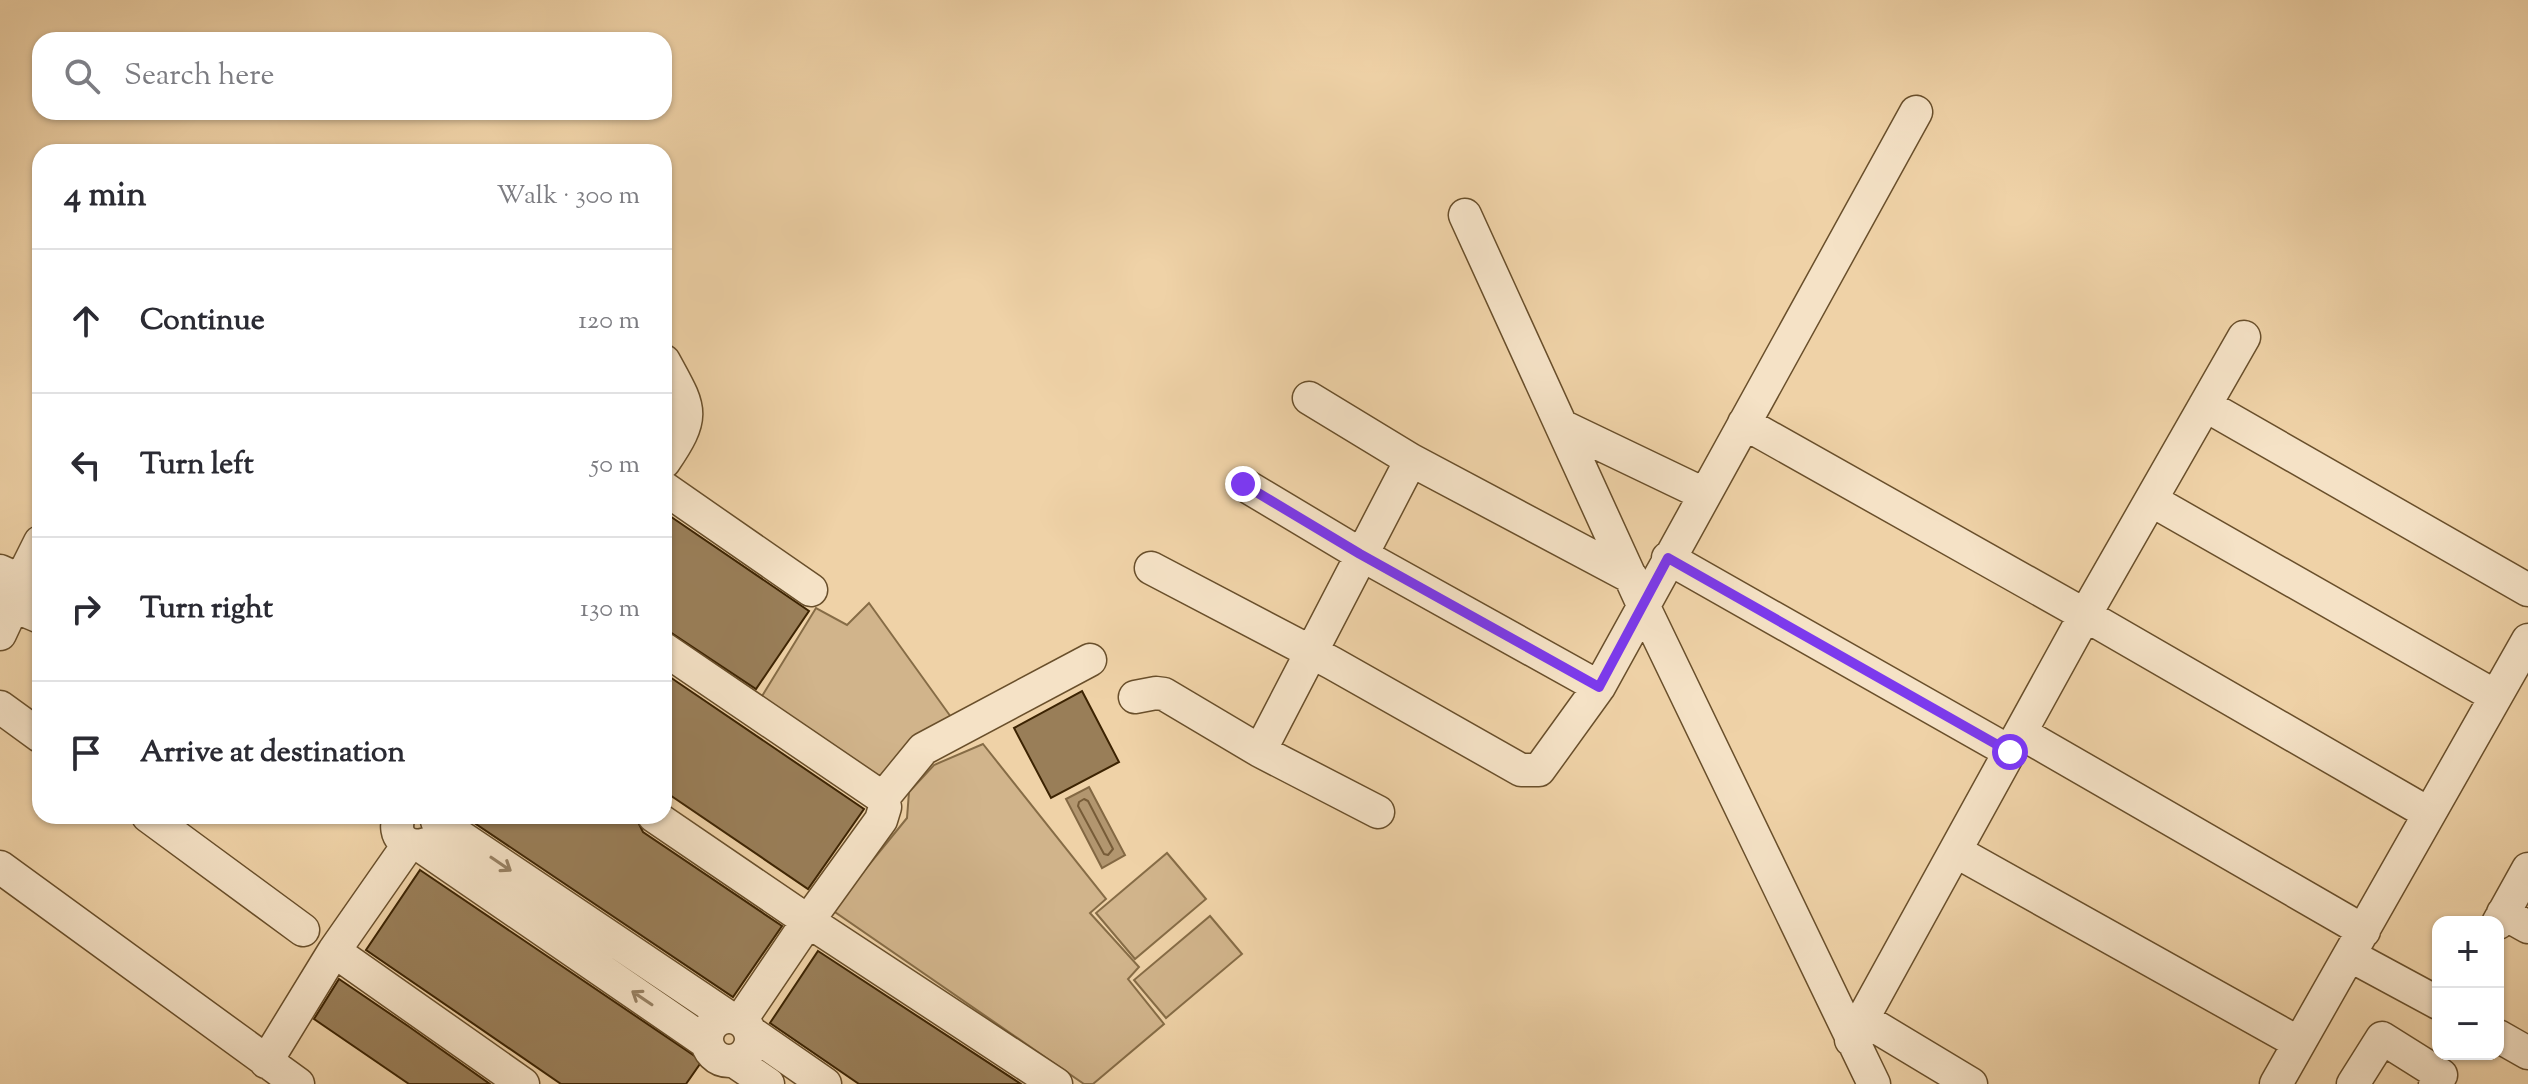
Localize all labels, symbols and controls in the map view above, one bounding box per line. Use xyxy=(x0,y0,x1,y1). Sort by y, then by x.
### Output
search box xyxy=(32,32,672,120)
icon: search xyxy=(60,54,104,98)
text: Search here xyxy=(124,55,274,98)
text: 4 min xyxy=(64,172,146,221)
text: Walk · 300 m xyxy=(497,178,640,215)
icon: ahead xyxy=(64,299,108,343)
text: Continue xyxy=(140,300,265,343)
text: 120 m xyxy=(578,303,640,340)
icon: left xyxy=(64,443,108,487)
text: Turn left xyxy=(140,444,254,487)
text: 50 m xyxy=(590,447,640,484)
route end xyxy=(1225,466,1261,502)
icon: right xyxy=(64,587,108,631)
text: Turn right xyxy=(140,588,273,631)
text: 130 m xyxy=(580,591,640,628)
icon: arrive xyxy=(64,731,108,775)
text: Arrive at destination xyxy=(140,732,405,775)
route start xyxy=(1992,734,2028,770)
one-way arrow xyxy=(490,856,512,872)
map controls xyxy=(2432,916,2504,1060)
button: + xyxy=(2432,916,2504,988)
button: − xyxy=(2432,988,2504,1060)
one-way arrow xyxy=(632,990,654,1006)

